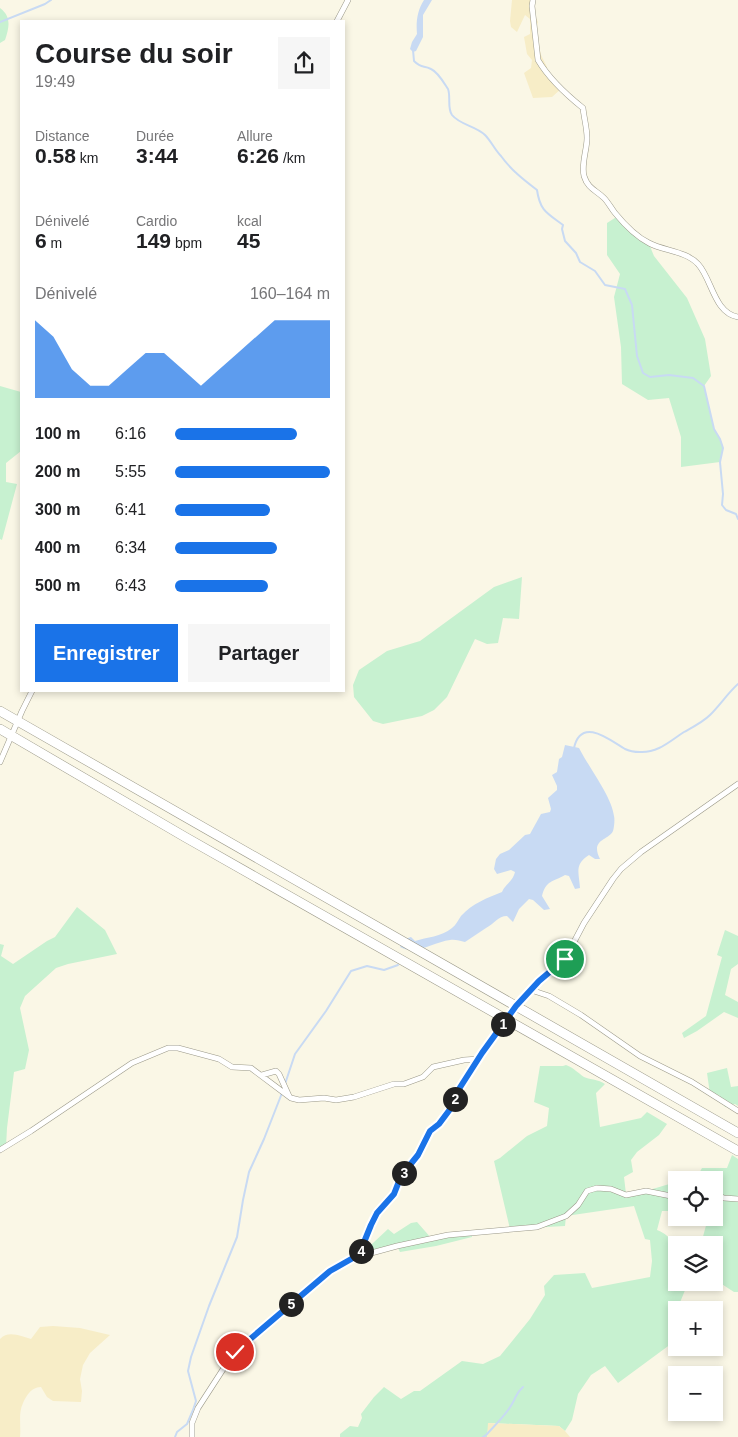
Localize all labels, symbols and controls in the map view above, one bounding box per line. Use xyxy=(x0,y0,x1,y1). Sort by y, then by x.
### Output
button: share xyxy=(278,37,330,89)
text: Course du soir xyxy=(35,38,233,69)
text: 19:49 xyxy=(35,73,75,90)
text: Distance xyxy=(35,128,89,144)
text: Durée xyxy=(136,128,174,144)
text: Allure xyxy=(237,128,273,144)
text: 0.58 xyxy=(35,144,76,167)
text: 3:44 xyxy=(136,144,178,167)
text: 6:26 xyxy=(237,144,279,167)
text: km xyxy=(76,150,98,166)
text: /km xyxy=(279,150,305,166)
text: Dénivelé xyxy=(35,213,89,229)
text: Cardio xyxy=(136,213,177,229)
text: kcal xyxy=(237,213,262,229)
text: 6 xyxy=(35,229,47,252)
text: 149 xyxy=(136,229,171,252)
text: 45 xyxy=(237,229,260,252)
text: m xyxy=(47,235,62,251)
text: bpm xyxy=(171,235,202,251)
text: Dénivelé xyxy=(35,285,97,302)
text: 160–164 m xyxy=(250,285,330,302)
text: 100 m xyxy=(35,425,80,442)
text: 6:16 xyxy=(115,425,146,442)
text: 200 m xyxy=(35,463,80,480)
text: 5:55 xyxy=(115,463,146,480)
text: 300 m xyxy=(35,501,80,518)
text: 6:41 xyxy=(115,501,146,518)
text: 400 m xyxy=(35,539,80,556)
text: 6:34 xyxy=(115,539,146,556)
text: 500 m xyxy=(35,577,80,594)
text: 6:43 xyxy=(115,577,146,594)
button: Enregistrer xyxy=(35,624,178,682)
button: Partager xyxy=(188,624,330,682)
pin xyxy=(544,938,586,980)
icon: arrive xyxy=(551,945,579,973)
pin: 1 xyxy=(490,1012,516,1036)
text: 1 xyxy=(500,1016,507,1032)
pin: 2 xyxy=(442,1086,468,1112)
text: 2 xyxy=(452,1091,459,1107)
pin: 3 xyxy=(392,1160,416,1186)
text: 3 xyxy=(401,1165,408,1181)
map controls xyxy=(668,1171,723,1421)
button: locate xyxy=(668,1171,723,1226)
button: layers xyxy=(668,1236,723,1291)
pin: 4 xyxy=(348,1238,374,1264)
text: 4 xyxy=(358,1243,365,1259)
pin: 5 xyxy=(278,1292,304,1316)
text: 5 xyxy=(288,1296,295,1312)
button: + xyxy=(668,1301,723,1356)
pin xyxy=(214,1331,256,1373)
icon: check xyxy=(221,1338,249,1366)
button: − xyxy=(668,1366,723,1421)

